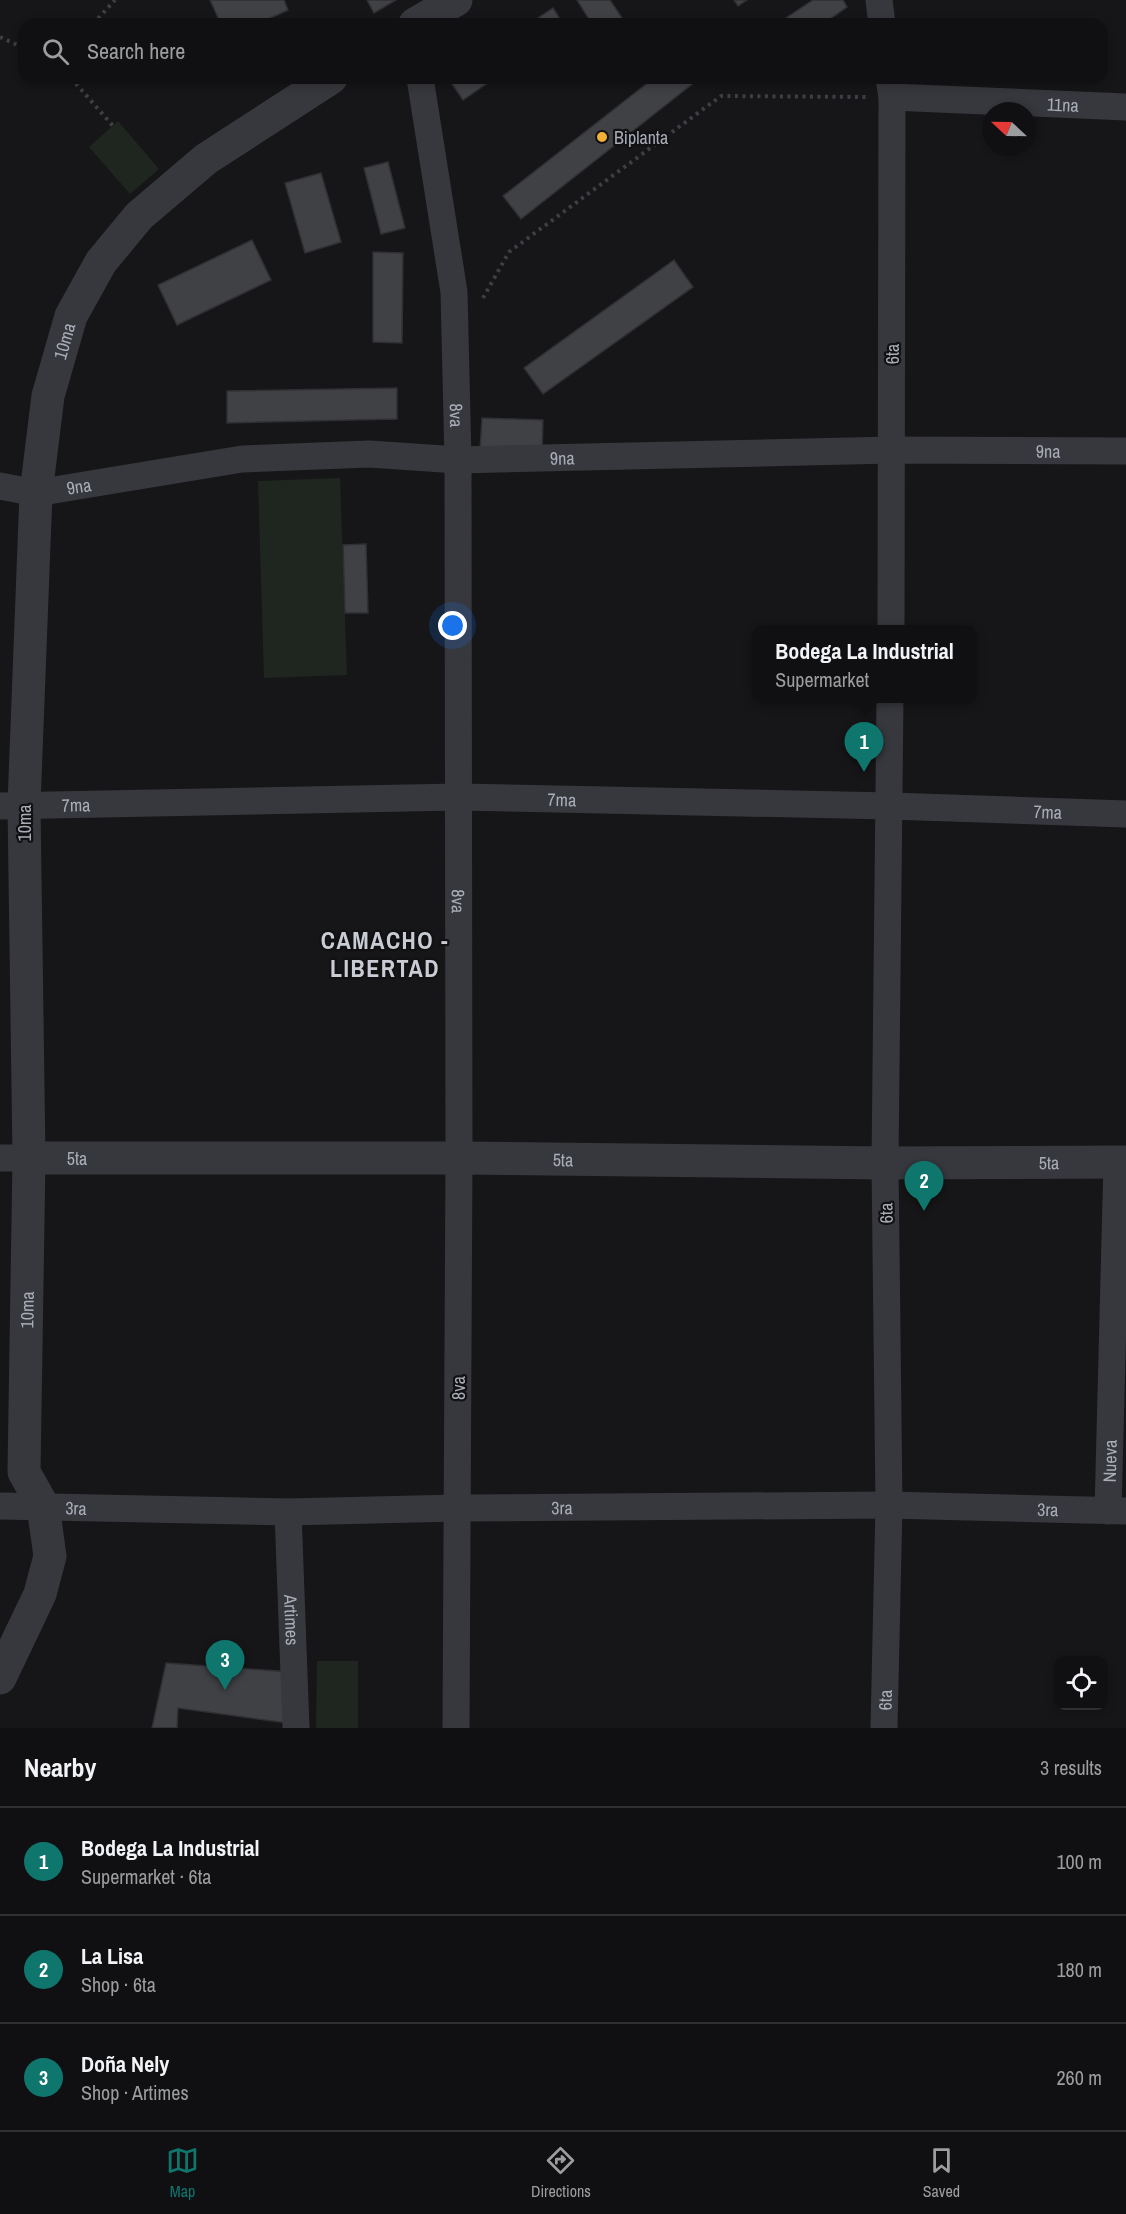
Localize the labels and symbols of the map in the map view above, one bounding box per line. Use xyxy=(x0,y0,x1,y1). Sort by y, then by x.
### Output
street label: 11na xyxy=(1046,91,1079,117)
north arrow xyxy=(982,102,1036,156)
place label: Biplanta xyxy=(614,125,668,150)
marker: Biplanta xyxy=(595,130,609,144)
street label: 10ma xyxy=(47,320,81,362)
street label: 6ta xyxy=(880,344,905,364)
street label: 8va xyxy=(444,403,470,427)
street label: 9na xyxy=(1036,438,1061,463)
street label: 9na xyxy=(550,445,575,470)
street label: 9na xyxy=(65,472,93,500)
your location xyxy=(438,611,467,640)
pin: 1 xyxy=(844,722,884,772)
street label: 7ma xyxy=(547,786,577,812)
street label: 7ma xyxy=(61,792,91,817)
street label: 7ma xyxy=(1033,798,1063,824)
street label: 10ma xyxy=(12,805,37,841)
street label: 8va xyxy=(446,889,471,913)
district label: CAMACHO - LIBERTAD xyxy=(321,924,449,984)
street label: 5ta xyxy=(67,1146,87,1171)
street label: 5ta xyxy=(553,1147,573,1172)
street label: 5ta xyxy=(1039,1150,1059,1175)
pin: 2 xyxy=(904,1162,944,1211)
street label: 6ta xyxy=(873,1203,899,1223)
street label: 10ma xyxy=(14,1291,39,1328)
street label: 8va xyxy=(446,1376,471,1400)
street label: Nueva xyxy=(1096,1439,1122,1483)
street label: 3ra xyxy=(65,1495,87,1520)
street label: 3ra xyxy=(551,1495,573,1520)
street label: 3ra xyxy=(1037,1496,1059,1522)
street label: Artimes xyxy=(279,1593,305,1646)
pin: 3 xyxy=(206,1640,244,1690)
street label: 6ta xyxy=(872,1689,897,1711)

